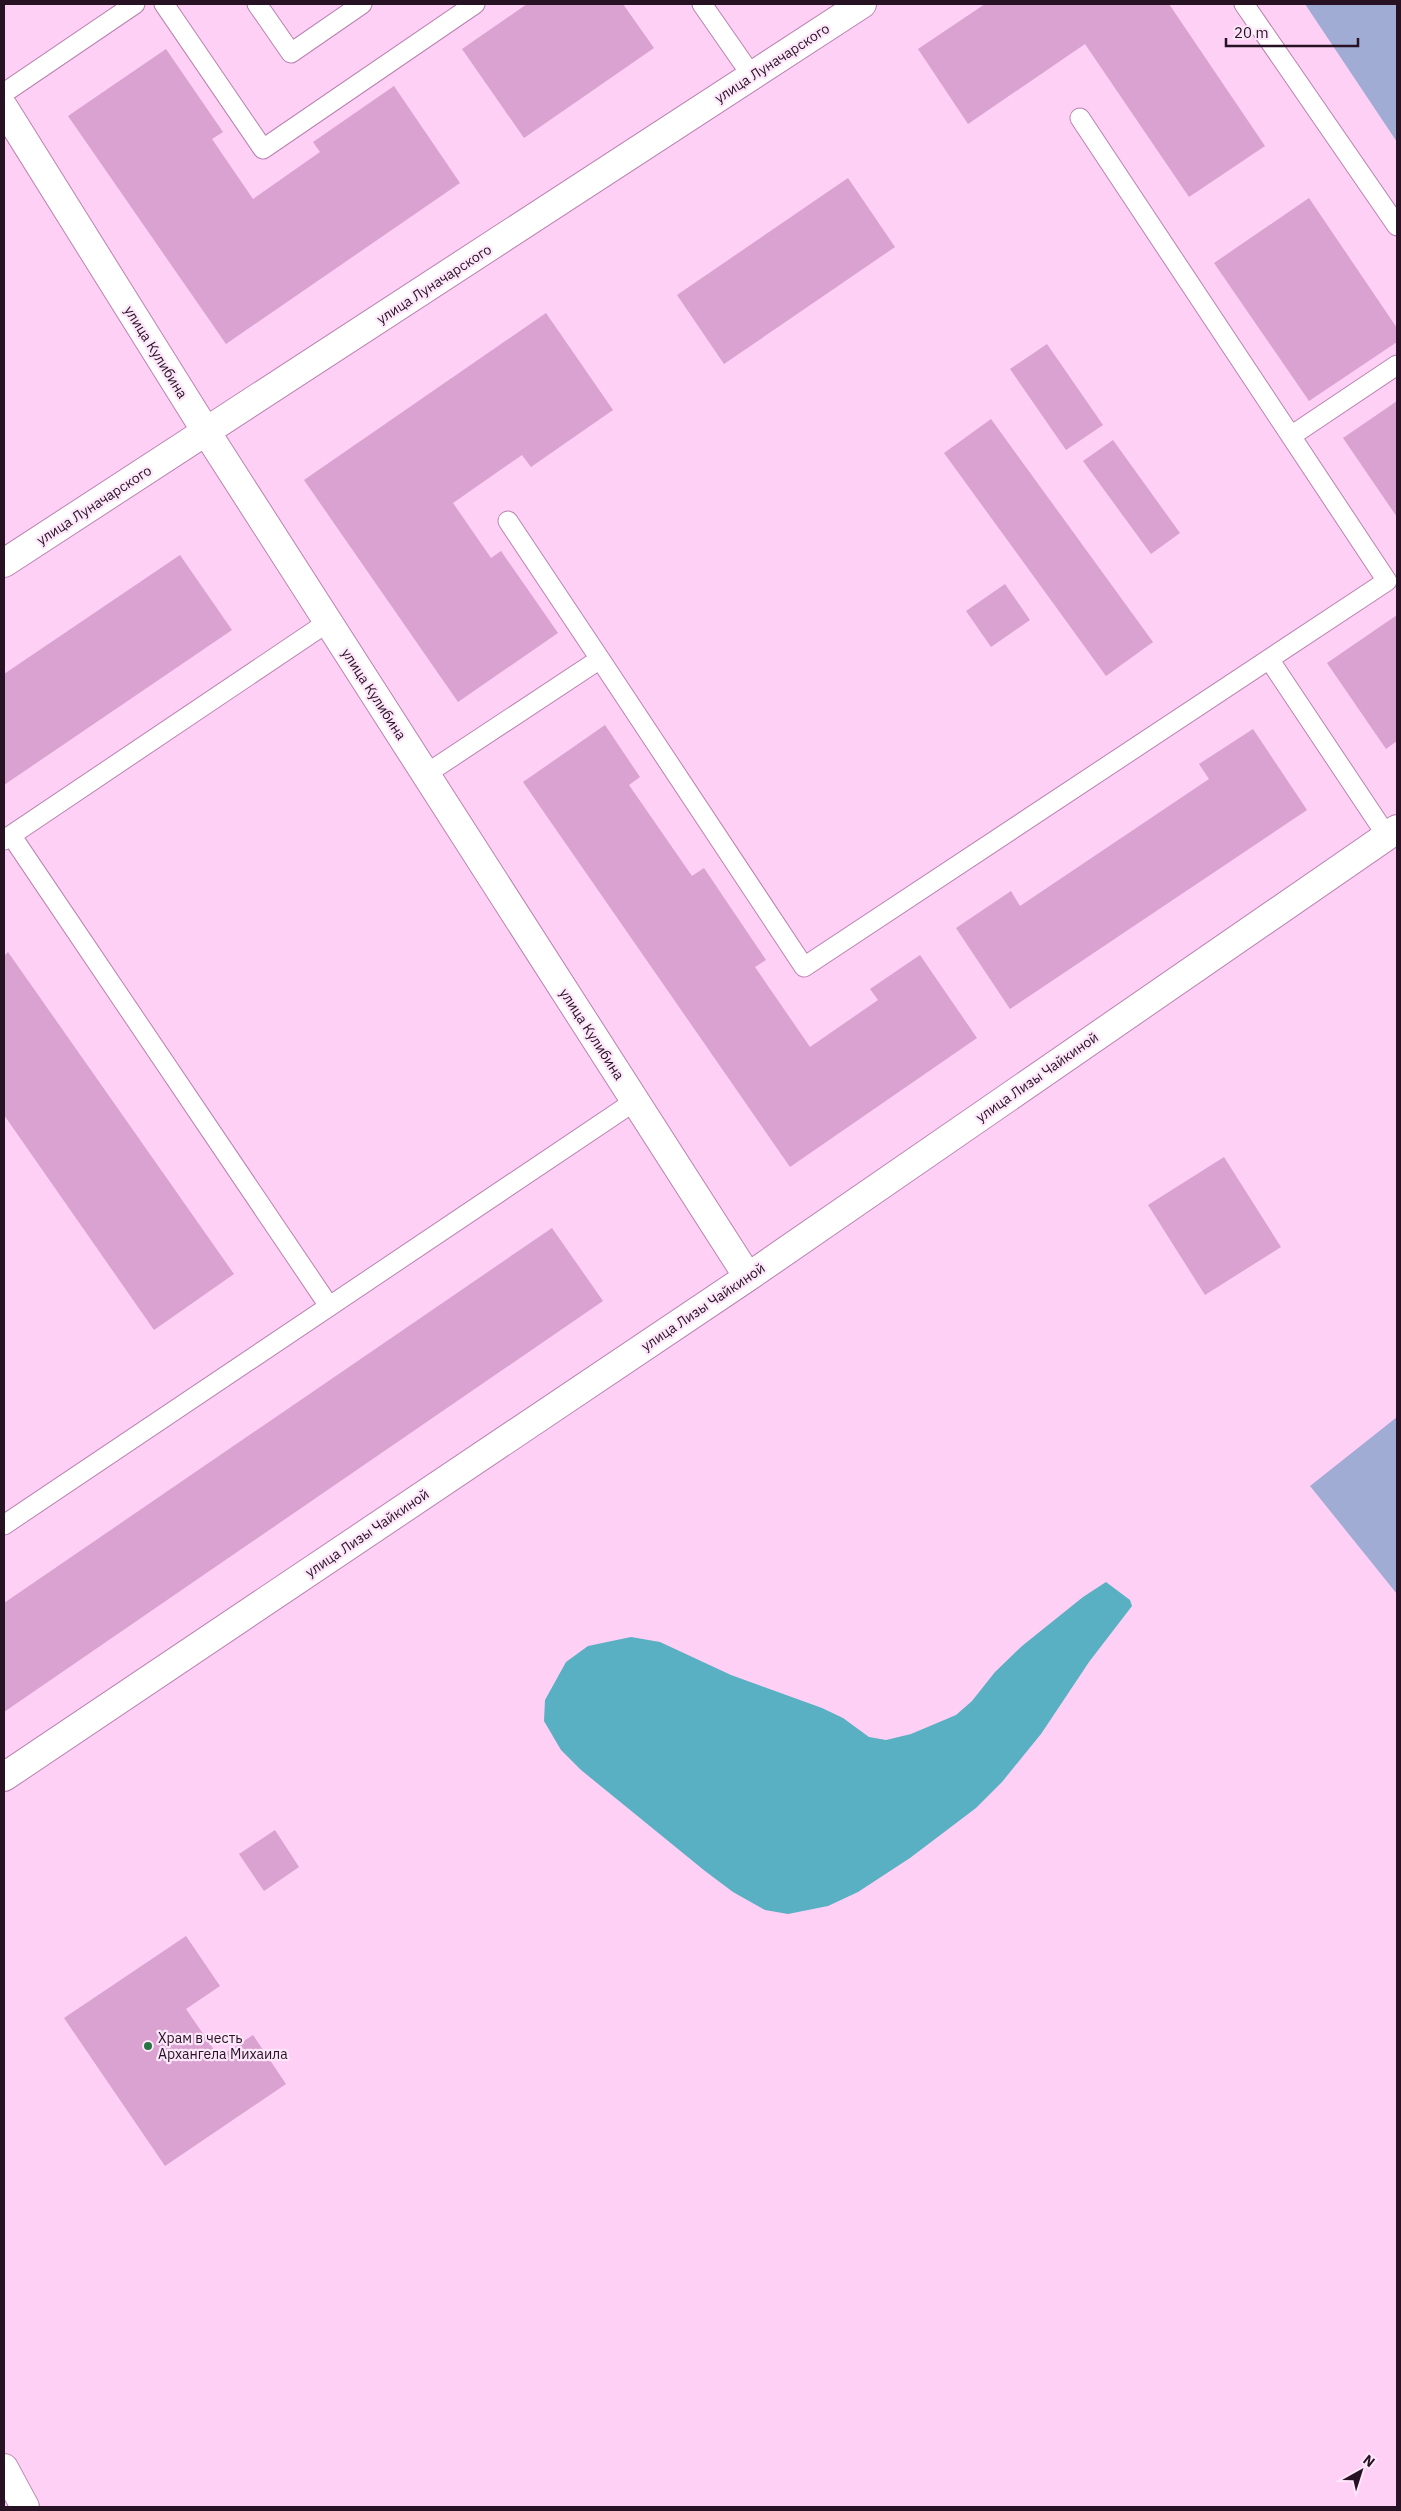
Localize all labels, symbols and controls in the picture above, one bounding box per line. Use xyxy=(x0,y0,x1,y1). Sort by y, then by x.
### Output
scale bar xyxy=(1226,15,1358,47)
street label: улица Луначарского xyxy=(711,19,833,107)
text: 20 m xyxy=(1234,23,1269,42)
street label: улица Луначарского xyxy=(373,240,495,328)
street label: улица Кулибина xyxy=(120,302,192,402)
street label: улица Луначарского xyxy=(33,461,155,549)
street label: улица Кулибина xyxy=(338,645,411,744)
street label: улица Кулибина xyxy=(556,985,629,1084)
street label: улица Лизы Чайкиной xyxy=(972,1028,1102,1126)
street label: улица Лизы Чайкиной xyxy=(638,1259,768,1355)
street label: улица Лизы Чайкиной xyxy=(302,1485,432,1581)
place label: Храм в честь Архангела Михаила xyxy=(158,2029,288,2063)
marker: Храм в честь Архангела Михаила xyxy=(142,2040,154,2052)
north arrow xyxy=(1336,2446,1386,2496)
text: N xyxy=(1360,2451,1379,2471)

